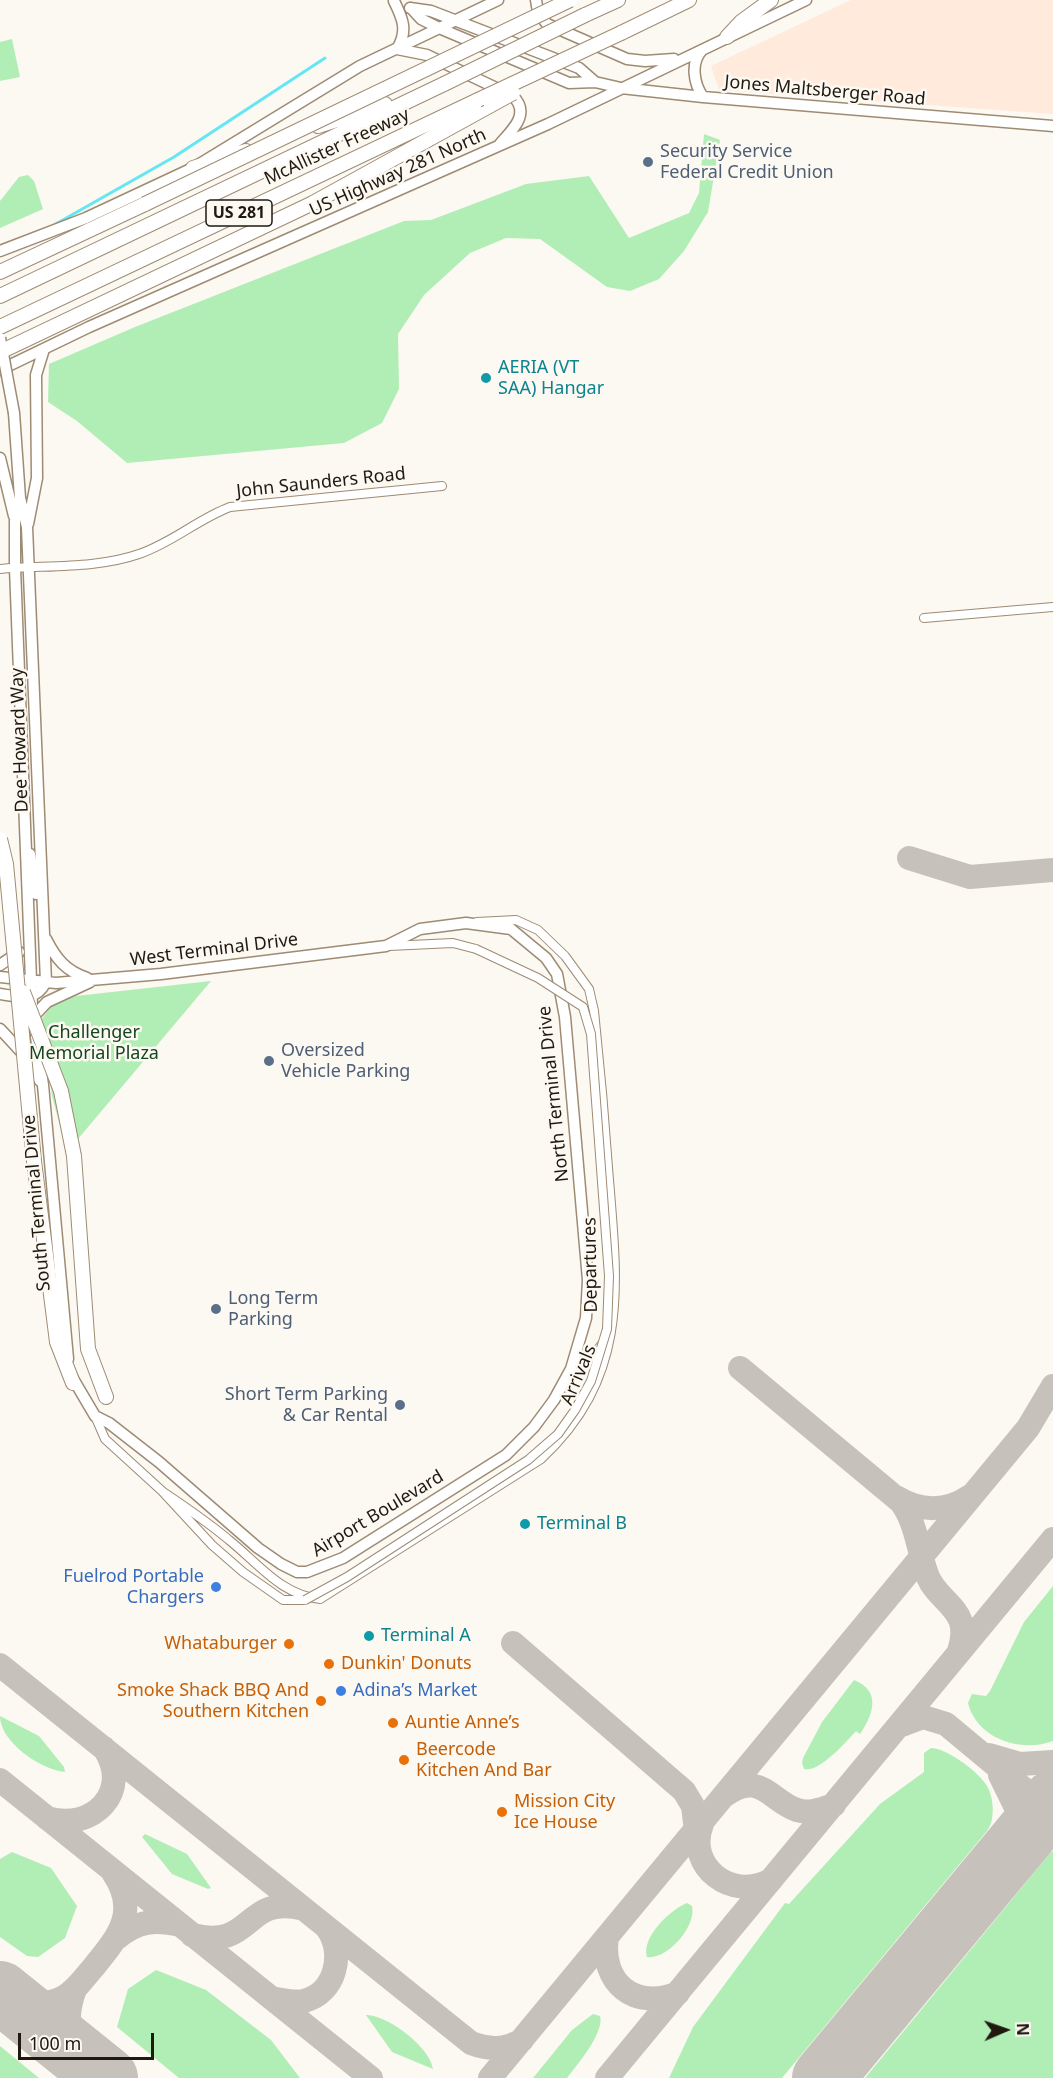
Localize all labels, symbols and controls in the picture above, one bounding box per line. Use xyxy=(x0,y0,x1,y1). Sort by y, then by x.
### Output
street label: Jones Maltsberger Road xyxy=(724,71,926,111)
street label: McAllister Freeway xyxy=(261,104,413,190)
street label: US Highway 281 North xyxy=(306,124,490,222)
place label: Security Service Federal Credit Union xyxy=(660,141,834,184)
marker: Security Service Federal Credit Union xyxy=(641,155,655,169)
road number: US 281 xyxy=(206,200,272,226)
place label: AERIA (VT SAA) Hangar xyxy=(498,357,604,400)
marker: AERIA (VT SAA) Hangar xyxy=(479,371,493,385)
street label: John Saunders Road xyxy=(235,463,407,503)
street label: Dee Howard Way xyxy=(7,667,33,813)
street label: West Terminal Drive xyxy=(129,929,299,971)
street label: North Terminal Drive xyxy=(534,1005,574,1183)
park label: Challenger Memorial Plaza xyxy=(29,1022,159,1064)
place label: Oversized Vehicle Parking xyxy=(281,1040,410,1082)
marker: Oversized Vehicle Parking xyxy=(262,1054,276,1068)
street label: South Terminal Drive xyxy=(19,1114,55,1292)
street label: Departures xyxy=(579,1217,603,1313)
place label: Long Term Parking xyxy=(228,1288,318,1330)
marker: Long Term Parking xyxy=(209,1302,223,1316)
street label: Arrivals xyxy=(557,1342,601,1408)
place label: Short Term Parking & Car Rental xyxy=(225,1384,388,1426)
marker: Short Term Parking & Car Rental xyxy=(393,1398,407,1412)
street label: Airport Boulevard xyxy=(308,1466,448,1562)
place label: Terminal B xyxy=(537,1513,627,1535)
marker: Terminal B xyxy=(518,1517,532,1531)
place label: Fuelrod Portable Chargers xyxy=(63,1566,204,1608)
marker: Fuelrod Portable Chargers xyxy=(209,1580,223,1594)
place label: Terminal A xyxy=(381,1625,471,1647)
marker: Terminal A xyxy=(362,1629,376,1643)
place label: Whataburger xyxy=(164,1633,277,1655)
marker: Whataburger xyxy=(282,1637,296,1651)
place label: Dunkin' Donuts xyxy=(341,1653,472,1675)
marker: Dunkin' Donuts xyxy=(322,1657,336,1671)
place label: Smoke Shack BBQ And Southern Kitchen xyxy=(117,1680,309,1722)
place label: Adina’s Market xyxy=(353,1680,477,1702)
marker: Adina’s Market xyxy=(334,1684,348,1698)
marker: Smoke Shack BBQ And Southern Kitchen xyxy=(314,1694,328,1708)
place label: Auntie Anne’s xyxy=(405,1712,520,1734)
marker: Auntie Anne’s xyxy=(386,1716,400,1730)
place label: Beercode Kitchen And Bar xyxy=(416,1739,552,1782)
marker: Beercode Kitchen And Bar xyxy=(397,1753,411,1767)
place label: Mission City Ice House xyxy=(514,1791,615,1834)
marker: Mission City Ice House xyxy=(495,1805,509,1819)
north arrow xyxy=(975,2000,1035,2060)
scale bar xyxy=(21,2021,158,2059)
text: N xyxy=(1012,2022,1034,2036)
text: 100 m xyxy=(29,2031,81,2055)

